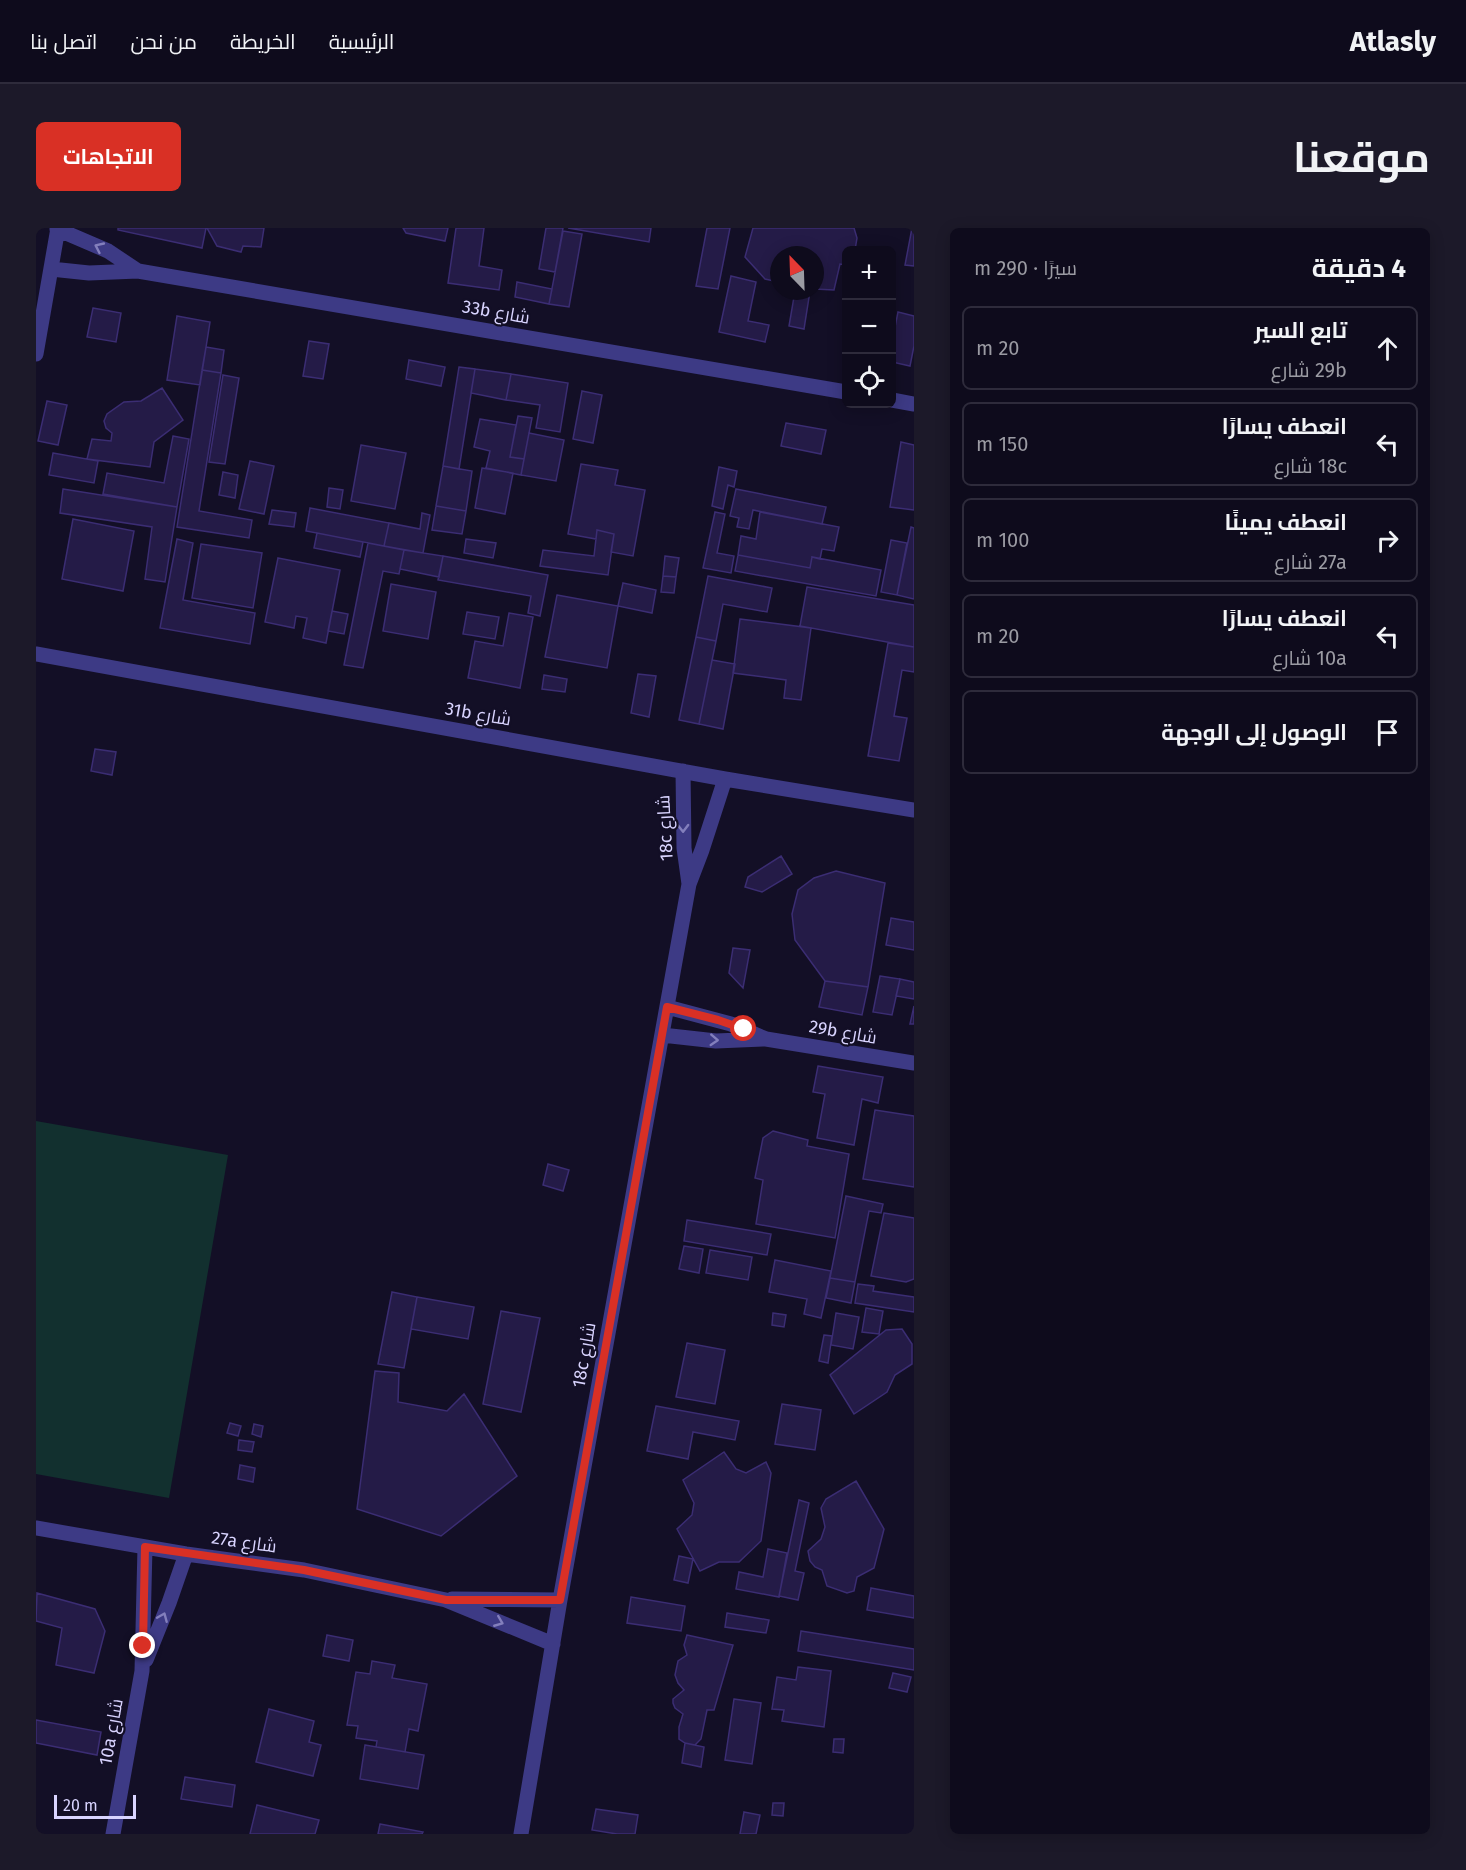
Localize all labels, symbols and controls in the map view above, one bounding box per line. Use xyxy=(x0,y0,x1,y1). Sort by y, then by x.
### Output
text: Atlasly xyxy=(1350,25,1436,58)
text: اتصل بنا xyxy=(30,29,97,55)
text: من نحن xyxy=(130,29,197,55)
text: الخريطة xyxy=(230,29,296,55)
text: الرئيسية xyxy=(329,29,395,55)
button: الاتجاهات xyxy=(36,122,181,191)
text: موقعنا xyxy=(1293,133,1430,183)
one-way arrow xyxy=(95,243,106,255)
north arrow xyxy=(770,246,824,300)
map controls xyxy=(842,246,896,408)
button: + xyxy=(842,246,896,300)
text: 4 دقيقة xyxy=(1312,253,1406,284)
text: سيرًا · 290 m xyxy=(974,256,1077,280)
street label: 33b شارع xyxy=(460,295,532,330)
button: − xyxy=(842,300,896,354)
text: تابع السير xyxy=(1254,317,1347,344)
icon: ahead xyxy=(1371,332,1404,365)
text: 20 m xyxy=(976,336,1020,360)
button: locate xyxy=(842,354,896,408)
text: 29b شارع xyxy=(1271,358,1347,382)
text: انعطف يسارًا xyxy=(1222,413,1347,440)
icon: left xyxy=(1371,428,1404,461)
text: 150 m xyxy=(976,432,1028,456)
text: 18c شارع xyxy=(1274,454,1347,478)
text: انعطف يمينًا xyxy=(1225,509,1347,536)
icon: right xyxy=(1371,524,1404,557)
text: 100 m xyxy=(976,528,1029,552)
text: 27a شارع xyxy=(1274,550,1347,574)
text: انعطف يسارًا xyxy=(1222,605,1347,632)
icon: left xyxy=(1371,620,1404,653)
text: 20 m xyxy=(976,624,1020,648)
text: 10a شارع xyxy=(1272,646,1347,670)
street label: 31b شارع xyxy=(443,697,513,732)
icon: arrive xyxy=(1371,716,1404,749)
text: الوصول إلى الوجهة xyxy=(1161,719,1347,746)
street label: 18c شارع xyxy=(652,794,679,862)
one-way arrow xyxy=(677,823,689,832)
route start xyxy=(730,1015,756,1041)
street label: 29b شارع xyxy=(807,1015,879,1050)
one-way arrow xyxy=(709,1033,718,1046)
street label: 18c شارع xyxy=(567,1321,602,1390)
street label: 27a شارع xyxy=(210,1527,278,1558)
one-way arrow xyxy=(156,1612,168,1623)
one-way arrow xyxy=(493,1615,504,1627)
route end xyxy=(129,1632,155,1658)
street label: 10a شارع xyxy=(94,1697,129,1767)
scale bar xyxy=(54,1792,136,1820)
text: 20 m xyxy=(63,1796,98,1815)

